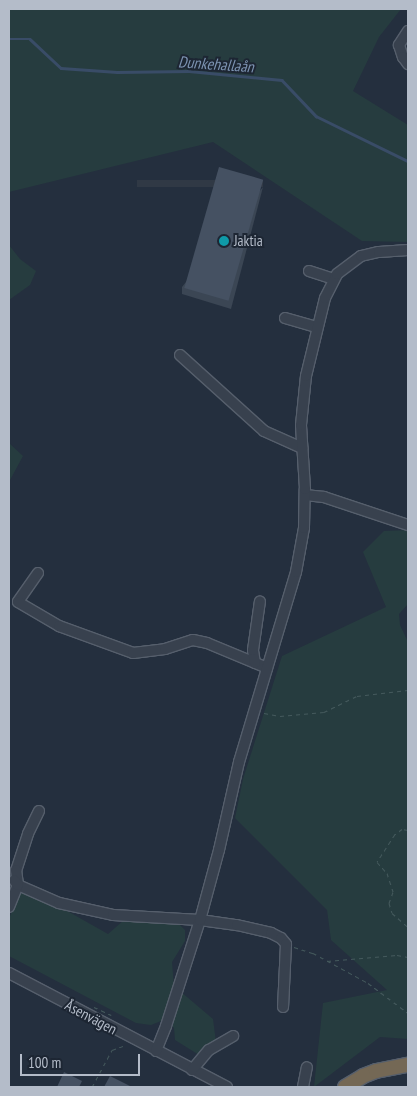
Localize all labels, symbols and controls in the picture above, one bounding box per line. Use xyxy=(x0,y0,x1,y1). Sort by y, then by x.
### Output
water label: Dunkehallaån xyxy=(178,52,254,76)
place label: Jaktia xyxy=(234,232,263,250)
marker: Jaktia xyxy=(218,235,230,247)
street label: Åsenvägen xyxy=(62,996,120,1038)
scale bar xyxy=(22,1044,142,1076)
text: 100 m xyxy=(28,1053,61,1072)

